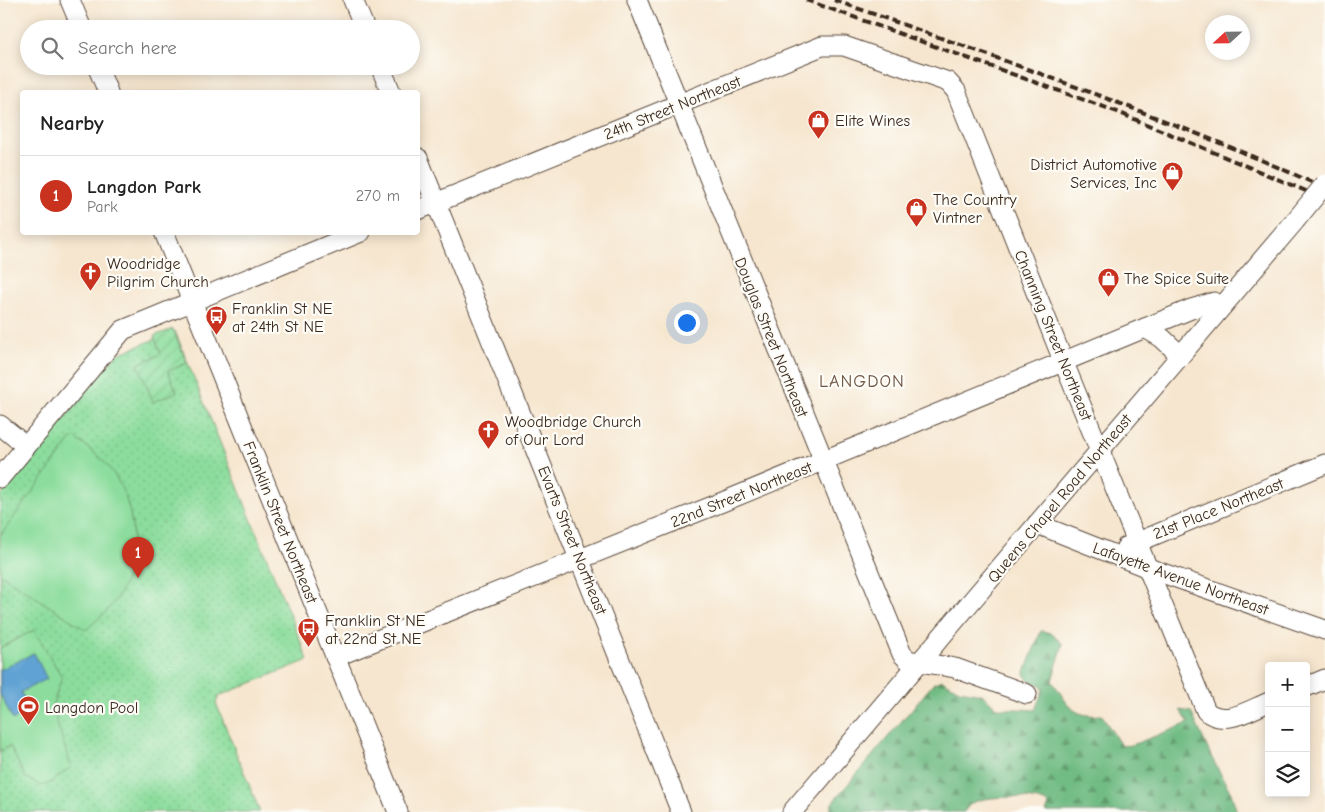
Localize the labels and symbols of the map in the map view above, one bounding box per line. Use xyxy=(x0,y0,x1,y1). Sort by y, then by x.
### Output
north arrow xyxy=(1205,15,1250,60)
street label: 24th Street Northeast xyxy=(601,72,744,144)
shop icon: Elite Wines xyxy=(807,108,831,139)
place label: Elite Wines xyxy=(835,112,911,130)
place label: District Automotive Services, Inc xyxy=(1030,156,1157,192)
shop icon: District Automotive Services, Inc xyxy=(1161,161,1185,192)
place label: The Country Vintner xyxy=(933,191,1018,227)
shop icon: The Country Vintner xyxy=(905,196,929,227)
street label: Channing Street Northeast xyxy=(1011,248,1096,424)
place label: Woodridge Pilgrim Church xyxy=(107,255,209,291)
street label: Douglas Street Northeast xyxy=(731,255,811,420)
church icon: Woodridge Pilgrim Church xyxy=(79,260,103,291)
shop icon: The Spice Suite xyxy=(1096,266,1120,297)
place label: The Spice Suite xyxy=(1124,270,1229,288)
place label: Franklin St NE at 24th St NE xyxy=(232,300,333,336)
bus stop icon: Franklin St NE at 24th St NE xyxy=(204,305,228,336)
your location xyxy=(674,310,700,336)
district label: LANGDON xyxy=(819,371,905,392)
street label: Queens Chapel Road Northeast xyxy=(984,410,1136,587)
place label: Woodbridge Church of Our Lord xyxy=(505,413,641,449)
church icon: Woodbridge Church of Our Lord xyxy=(477,418,501,449)
street label: Franklin Street Northeast xyxy=(239,439,321,606)
street label: 22nd Street Northeast xyxy=(668,458,815,532)
street label: Evarts Street Northeast xyxy=(534,463,610,618)
street label: 21st Place Northeast xyxy=(1151,474,1287,543)
pin: 1 xyxy=(122,537,154,578)
street label: Lafayette Avenue Northeast xyxy=(1090,539,1271,619)
place label: Franklin St NE at 22nd St NE xyxy=(325,612,426,648)
bus stop icon: Franklin St NE at 22nd St NE xyxy=(297,617,321,648)
sports icon: Langdon Pool xyxy=(17,695,41,726)
place label: Langdon Pool xyxy=(45,699,138,717)

